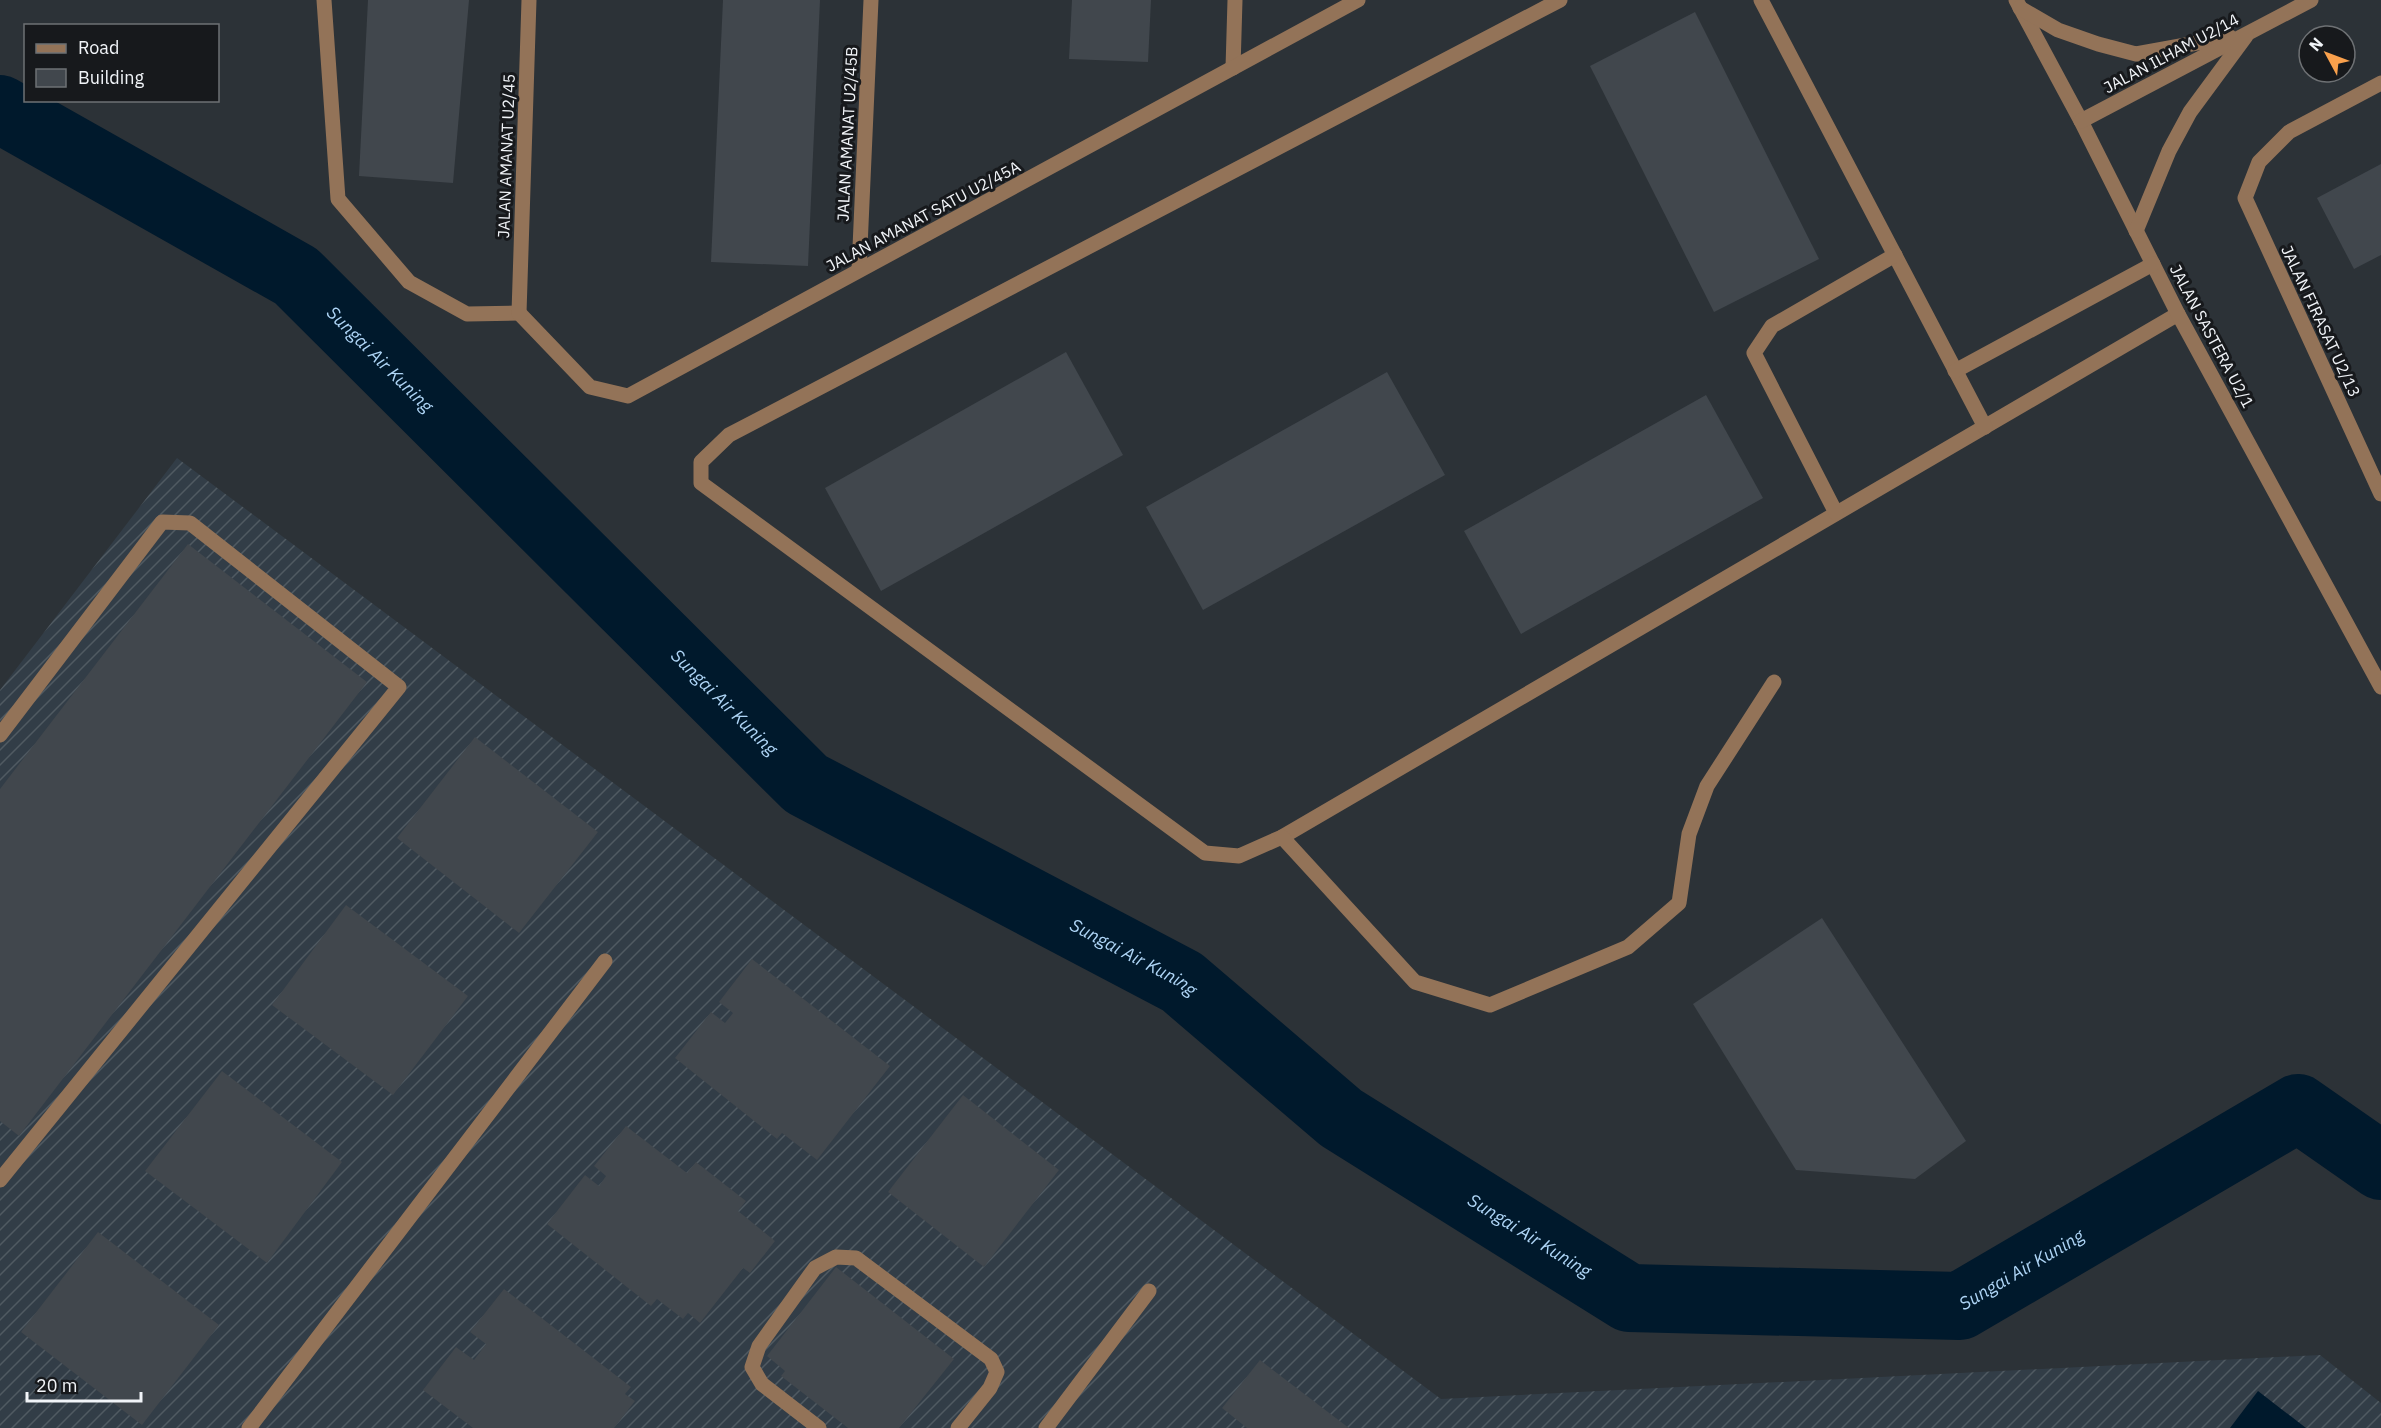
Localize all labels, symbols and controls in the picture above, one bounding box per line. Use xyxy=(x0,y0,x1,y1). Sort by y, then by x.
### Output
street label: JALAN ILHAM U2/14 xyxy=(2100,9,2242,97)
legend xyxy=(24,24,219,102)
north arrow xyxy=(2297,24,2357,84)
text: N xyxy=(2304,33,2327,55)
text: Road xyxy=(78,36,119,59)
street label: JALAN AMANAT U2/45B xyxy=(832,46,862,222)
text: Building xyxy=(78,66,145,89)
street label: JALAN AMANAT U2/45 xyxy=(493,73,519,239)
street label: JALAN AMANAT SATU U2/45A xyxy=(822,156,1024,276)
street label: JALAN FIRASAT U2/13 xyxy=(2277,242,2365,400)
street label: JALAN SASTERA U2/1 xyxy=(2166,261,2258,411)
water label: Sungai Air Kuning xyxy=(322,301,439,418)
water label: Sungai Air Kuning xyxy=(666,644,783,761)
water label: Sungai Air Kuning xyxy=(1066,913,1203,1001)
water label: Sungai Air Kuning xyxy=(1464,1188,1596,1283)
water label: Sungai Air Kuning xyxy=(1955,1223,2089,1315)
scale bar xyxy=(27,1365,141,1403)
text: 20 m xyxy=(36,1374,78,1397)

